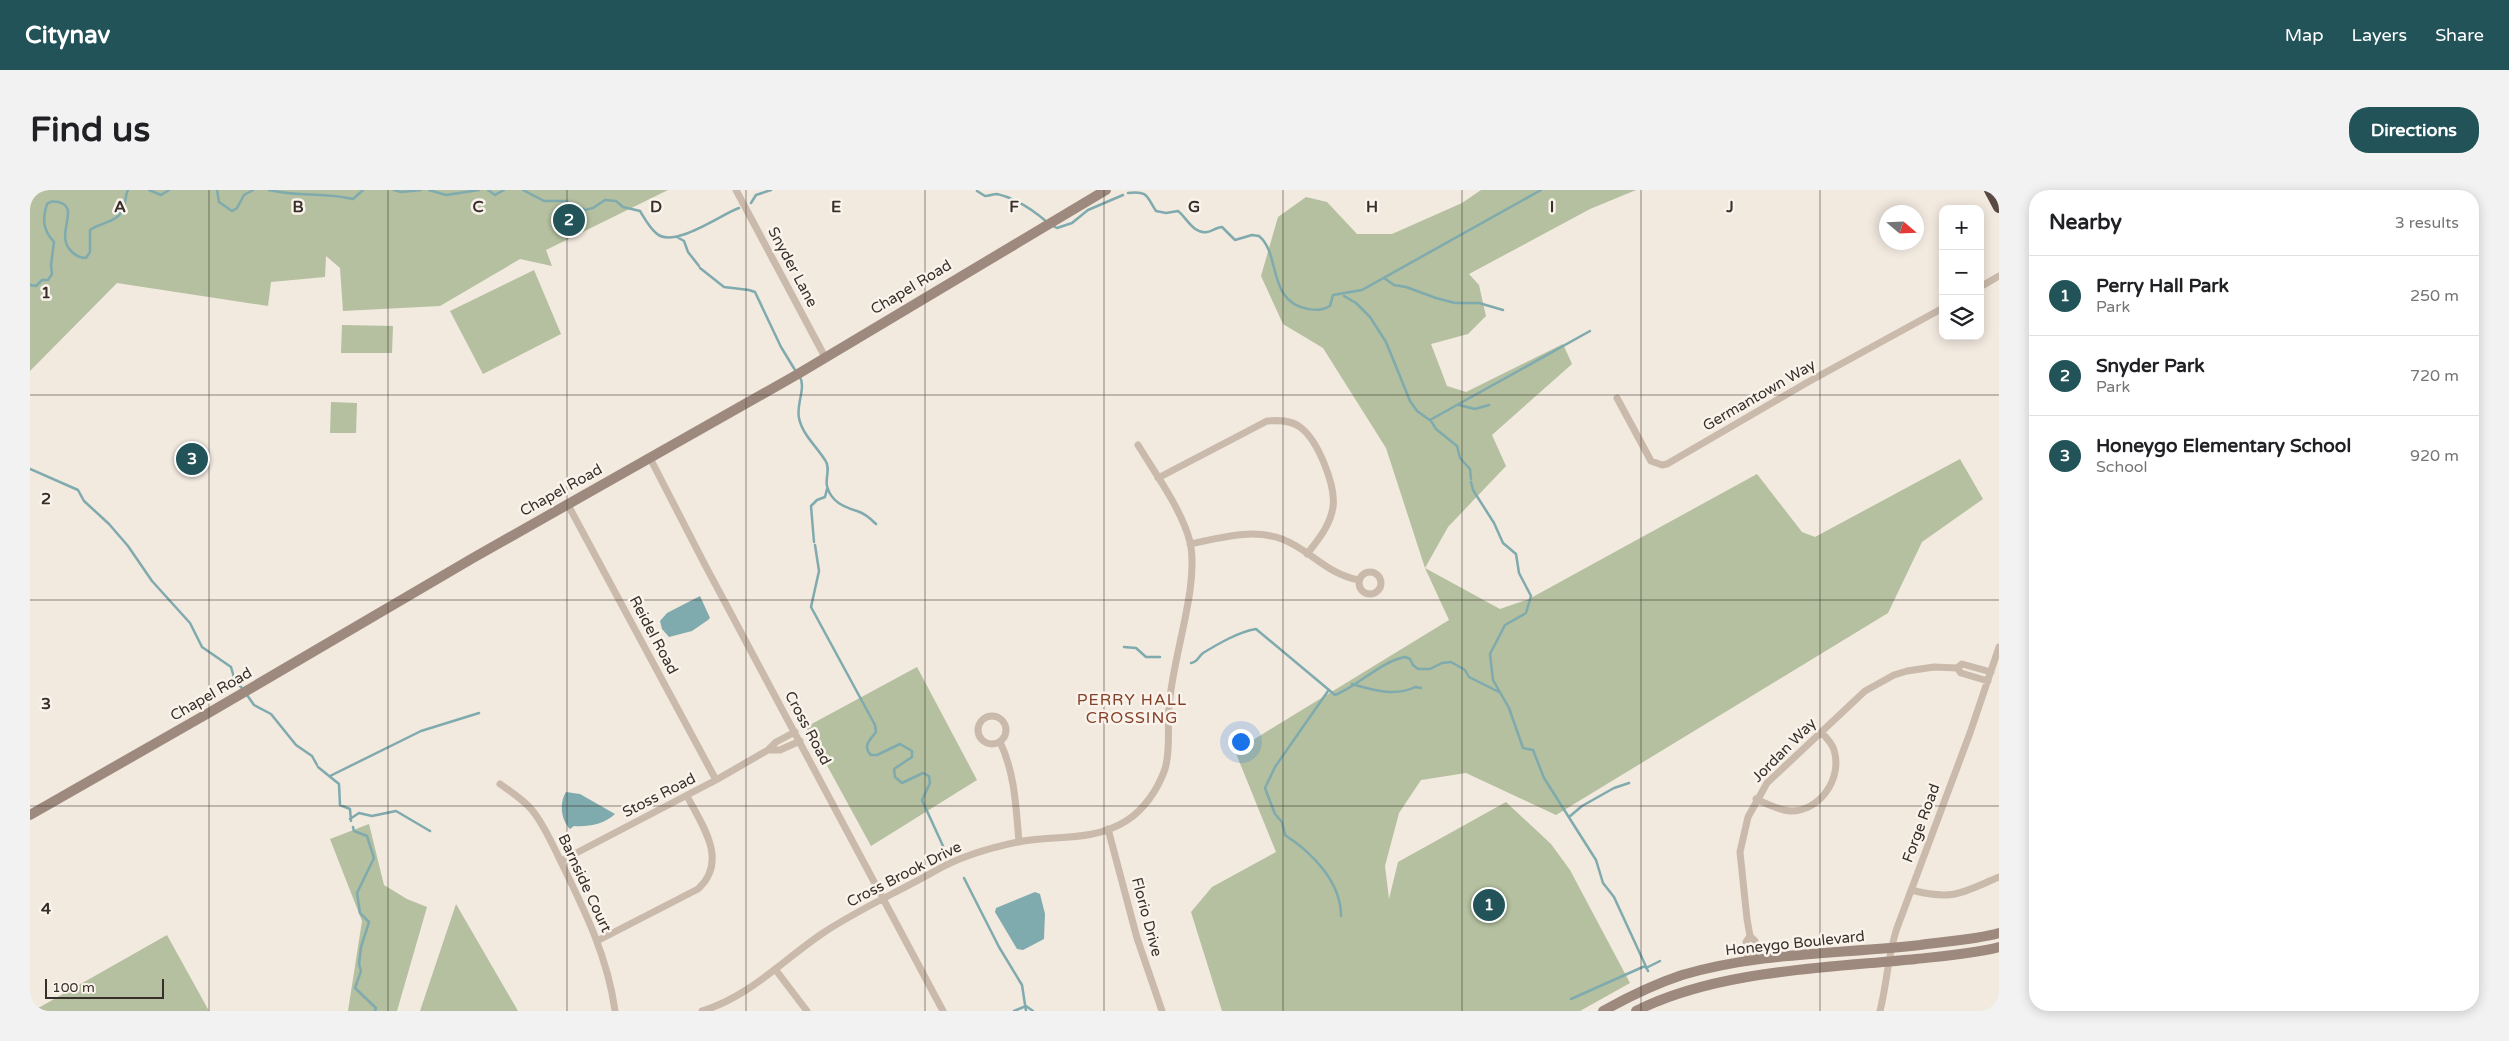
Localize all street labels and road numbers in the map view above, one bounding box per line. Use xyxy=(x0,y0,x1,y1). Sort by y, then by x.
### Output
street label: Snyder Lane xyxy=(764,224,822,310)
street label: Chapel Road xyxy=(867,256,955,318)
street label: Germantown Way xyxy=(1699,355,1819,435)
street label: Chapel Road xyxy=(517,460,605,520)
street label: Reidel Road xyxy=(626,593,682,677)
street label: Chapel Road xyxy=(167,663,255,725)
street label: Cross Road xyxy=(781,688,835,768)
street label: Jordan Way xyxy=(1748,714,1820,786)
street label: Stoss Road xyxy=(619,769,699,821)
street label: Forge Road xyxy=(1898,781,1944,865)
street label: Barnside Court xyxy=(554,831,616,935)
street label: Cross Brook Drive xyxy=(844,837,964,911)
street label: Florio Drive xyxy=(1128,875,1166,959)
street label: Honeygo Boulevard xyxy=(1724,927,1866,959)

